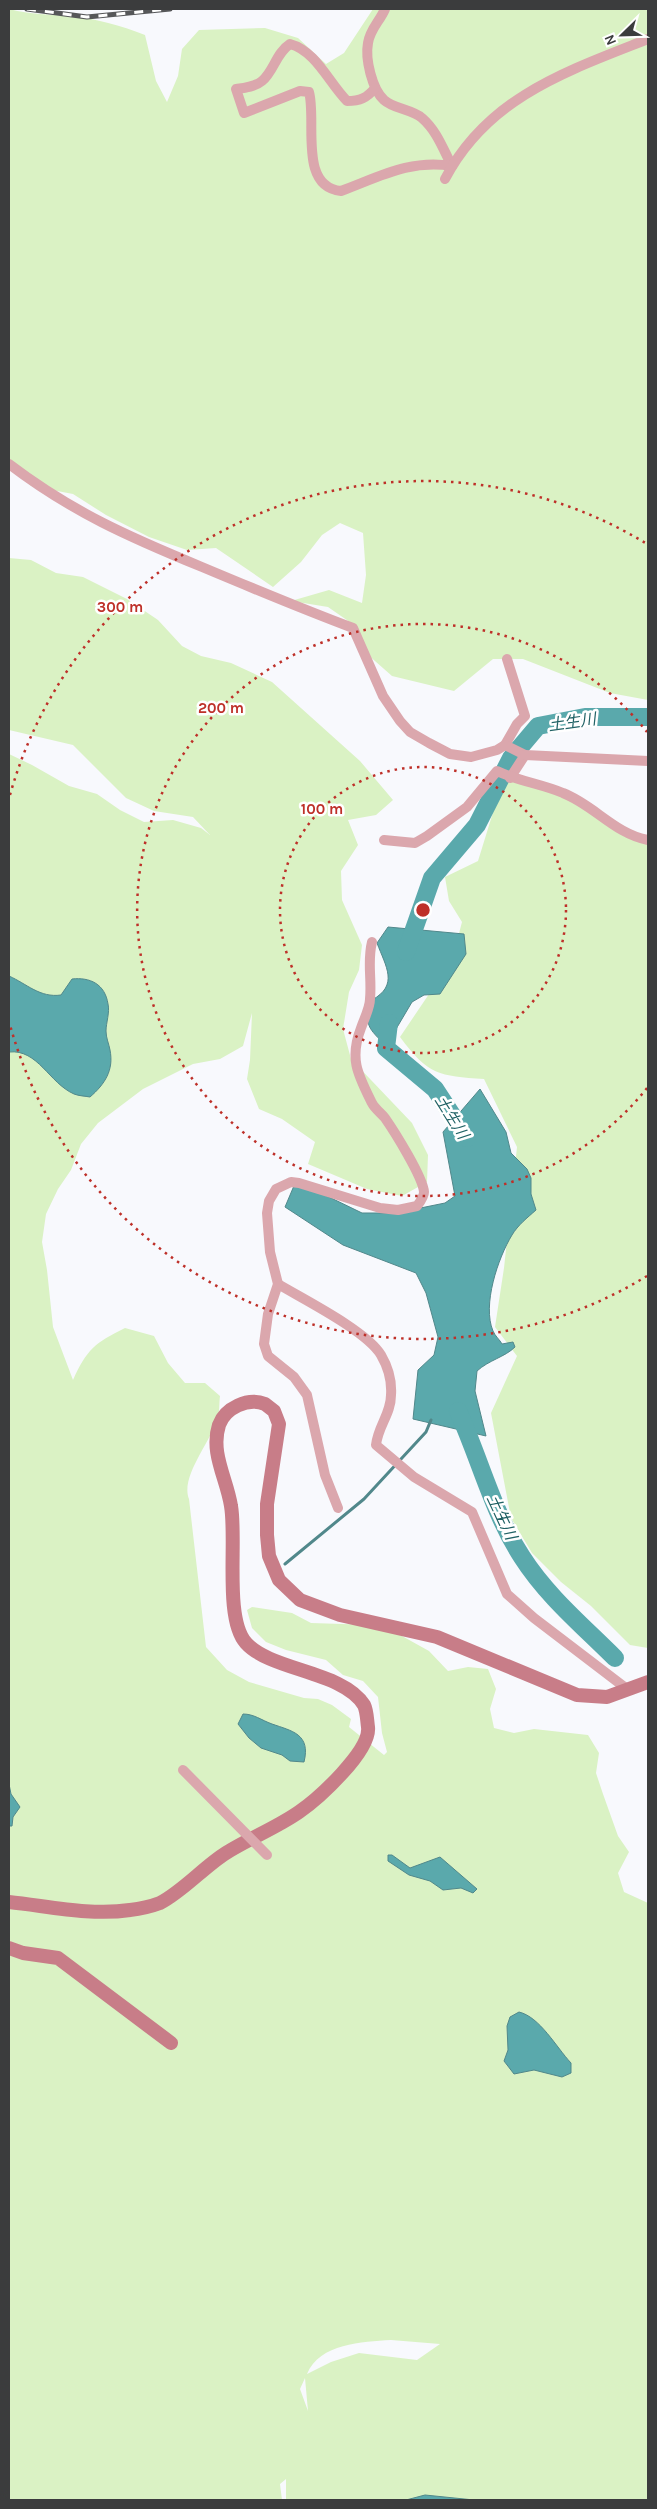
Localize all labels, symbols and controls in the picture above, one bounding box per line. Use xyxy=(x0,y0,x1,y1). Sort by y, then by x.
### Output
north arrow xyxy=(597,10,647,60)
text: N xyxy=(601,32,620,48)
text: 300 m xyxy=(97,598,143,616)
text: 200 m xyxy=(198,699,244,717)
water label: 土生川 xyxy=(547,709,599,735)
text: 100 m xyxy=(301,800,343,818)
centre of rings xyxy=(414,901,432,919)
water label: 土生川 xyxy=(431,1092,474,1144)
water label: 土生川 xyxy=(483,1491,522,1545)

